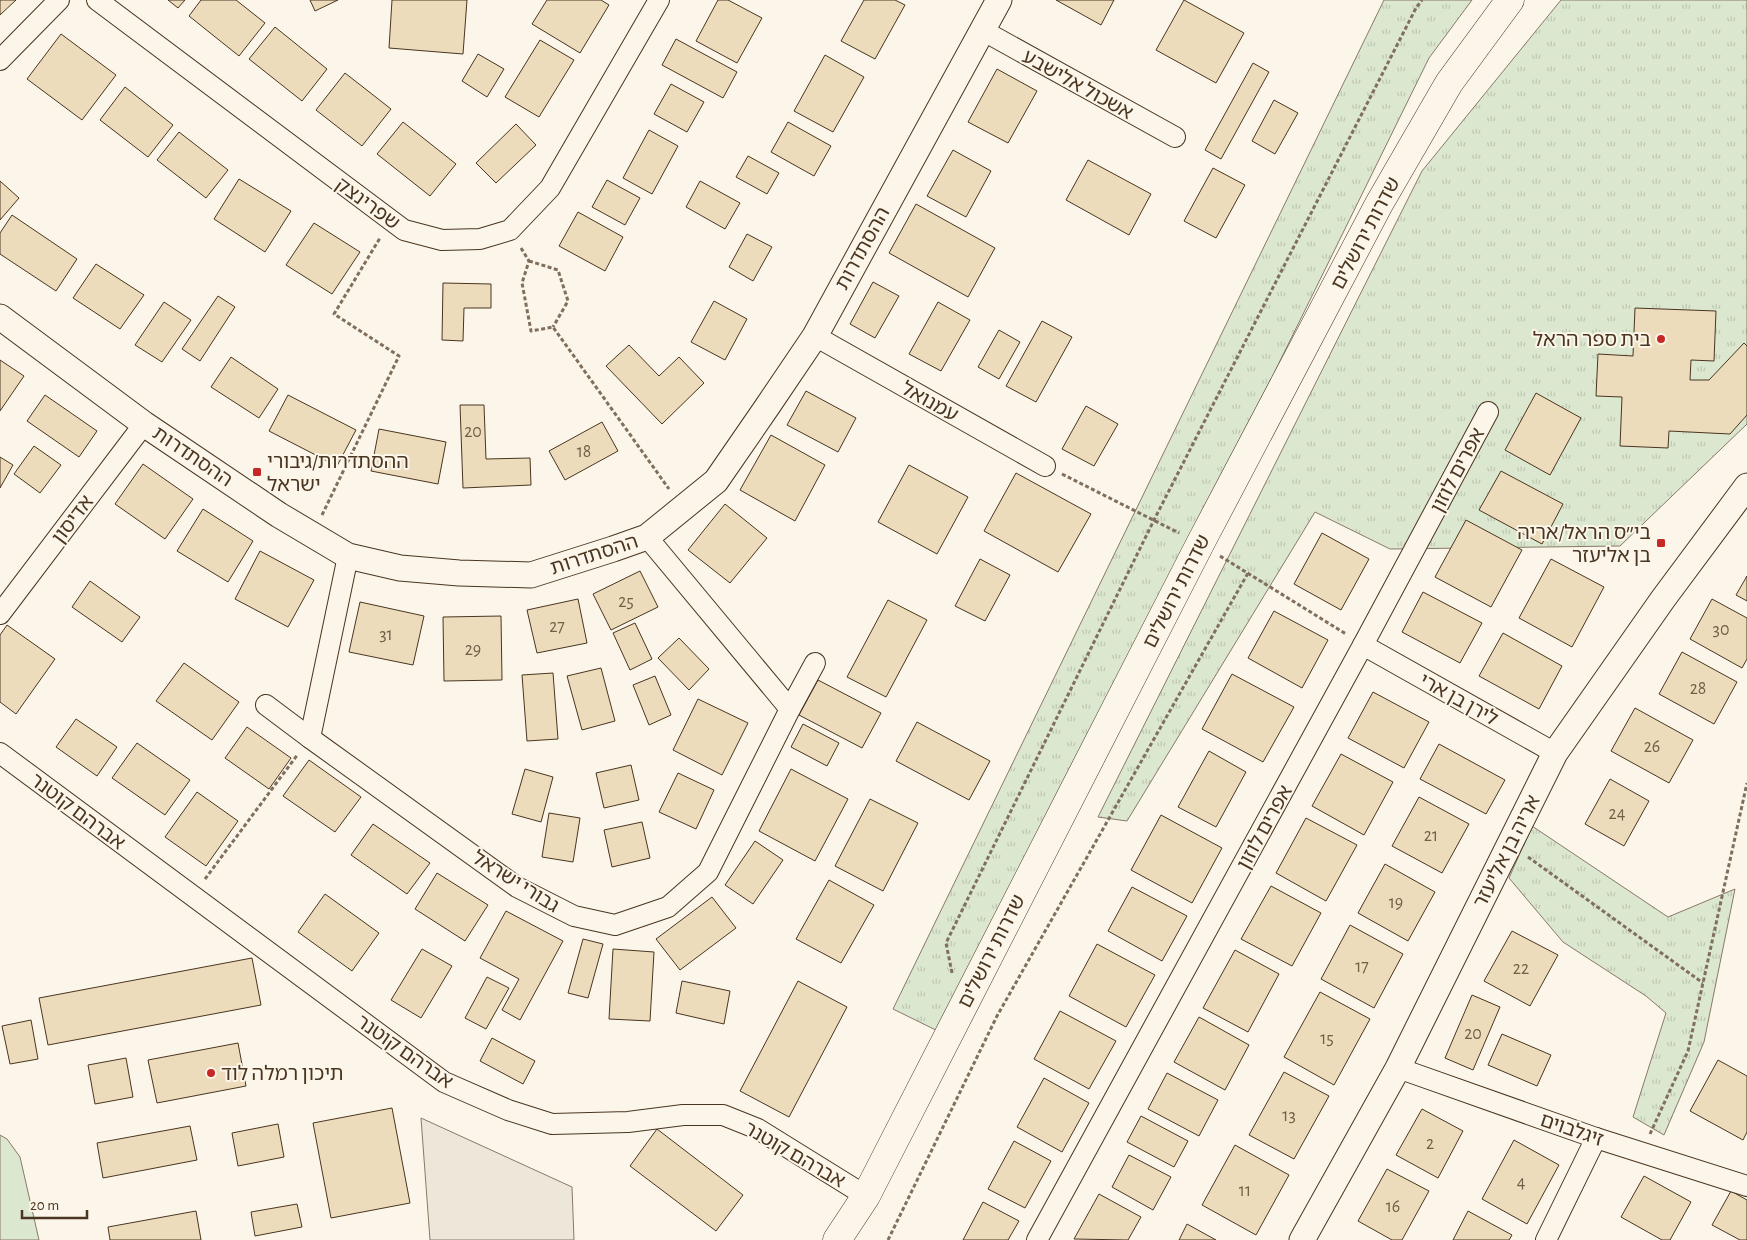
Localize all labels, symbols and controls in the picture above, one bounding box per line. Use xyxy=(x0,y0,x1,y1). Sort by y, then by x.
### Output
street label: אשכול אלישבע xyxy=(1019,46,1136,123)
street label: שפרינצק xyxy=(332,174,403,234)
street label: שדרות ירושלים xyxy=(1328,174,1404,293)
street label: ההסתדרות xyxy=(832,204,894,293)
place label: בית ספר הראל xyxy=(1533,330,1651,350)
marker: בית ספר הראל xyxy=(1655,333,1667,345)
street label: עמנואל xyxy=(898,378,961,426)
street label: ההסתדרות xyxy=(149,423,236,491)
house number: 20 xyxy=(464,423,482,441)
street label: אפרים לוזון xyxy=(1427,425,1488,516)
house number: 18 xyxy=(577,443,591,461)
place label: ההסתדרות/גיבורי ישראל xyxy=(267,452,409,495)
marker: ההסתדרות/גיבורי ישראל xyxy=(251,466,263,478)
street label: אדיסון xyxy=(48,492,97,547)
place label: בי״ס הראל/אריה בן אליעזר xyxy=(1517,523,1651,566)
street label: ההסתדרות xyxy=(548,531,641,579)
street label: שדרות ירושלים xyxy=(1140,532,1214,651)
marker: בי״ס הראל/אריה בן אליעזר xyxy=(1655,537,1667,549)
house number: 25 xyxy=(618,593,634,611)
house number: 27 xyxy=(549,618,565,636)
house number: 30 xyxy=(1713,621,1729,639)
house number: 31 xyxy=(379,626,393,644)
house number: 29 xyxy=(465,641,481,659)
street label: לירן בן ארי xyxy=(1416,670,1501,730)
house number: 28 xyxy=(1690,680,1706,698)
house number: 26 xyxy=(1644,738,1660,756)
street label: אברהם קוטנר xyxy=(26,770,128,854)
street label: אפרים לוזון xyxy=(1234,782,1296,873)
street label: אריה בן אליעזר xyxy=(1470,792,1544,911)
house number: 24 xyxy=(1609,805,1626,823)
house number: 21 xyxy=(1424,827,1438,845)
street label: גבורי ישראל xyxy=(469,847,563,917)
street label: שדרות ירושלים xyxy=(955,892,1029,1011)
house number: 19 xyxy=(1389,894,1403,912)
house number: 17 xyxy=(1355,958,1369,976)
house number: 22 xyxy=(1513,960,1529,978)
street label: אברהם קוטנר xyxy=(353,1011,456,1092)
house number: 20 xyxy=(1464,1025,1482,1043)
house number: 15 xyxy=(1320,1030,1334,1048)
place label: תיכון רמלה לוד xyxy=(221,1064,343,1084)
marker: תיכון רמלה לוד xyxy=(205,1067,217,1079)
house number: 13 xyxy=(1282,1107,1296,1125)
street label: זיגלבוים xyxy=(1537,1110,1606,1150)
street label: אברהם קוטנר xyxy=(741,1118,848,1192)
house number: 2 xyxy=(1426,1135,1434,1153)
house number: 4 xyxy=(1517,1174,1526,1192)
house number: 11 xyxy=(1239,1182,1251,1200)
scale bar xyxy=(22,1188,88,1220)
text: 20 m xyxy=(30,1198,59,1213)
house number: 16 xyxy=(1386,1198,1400,1216)

